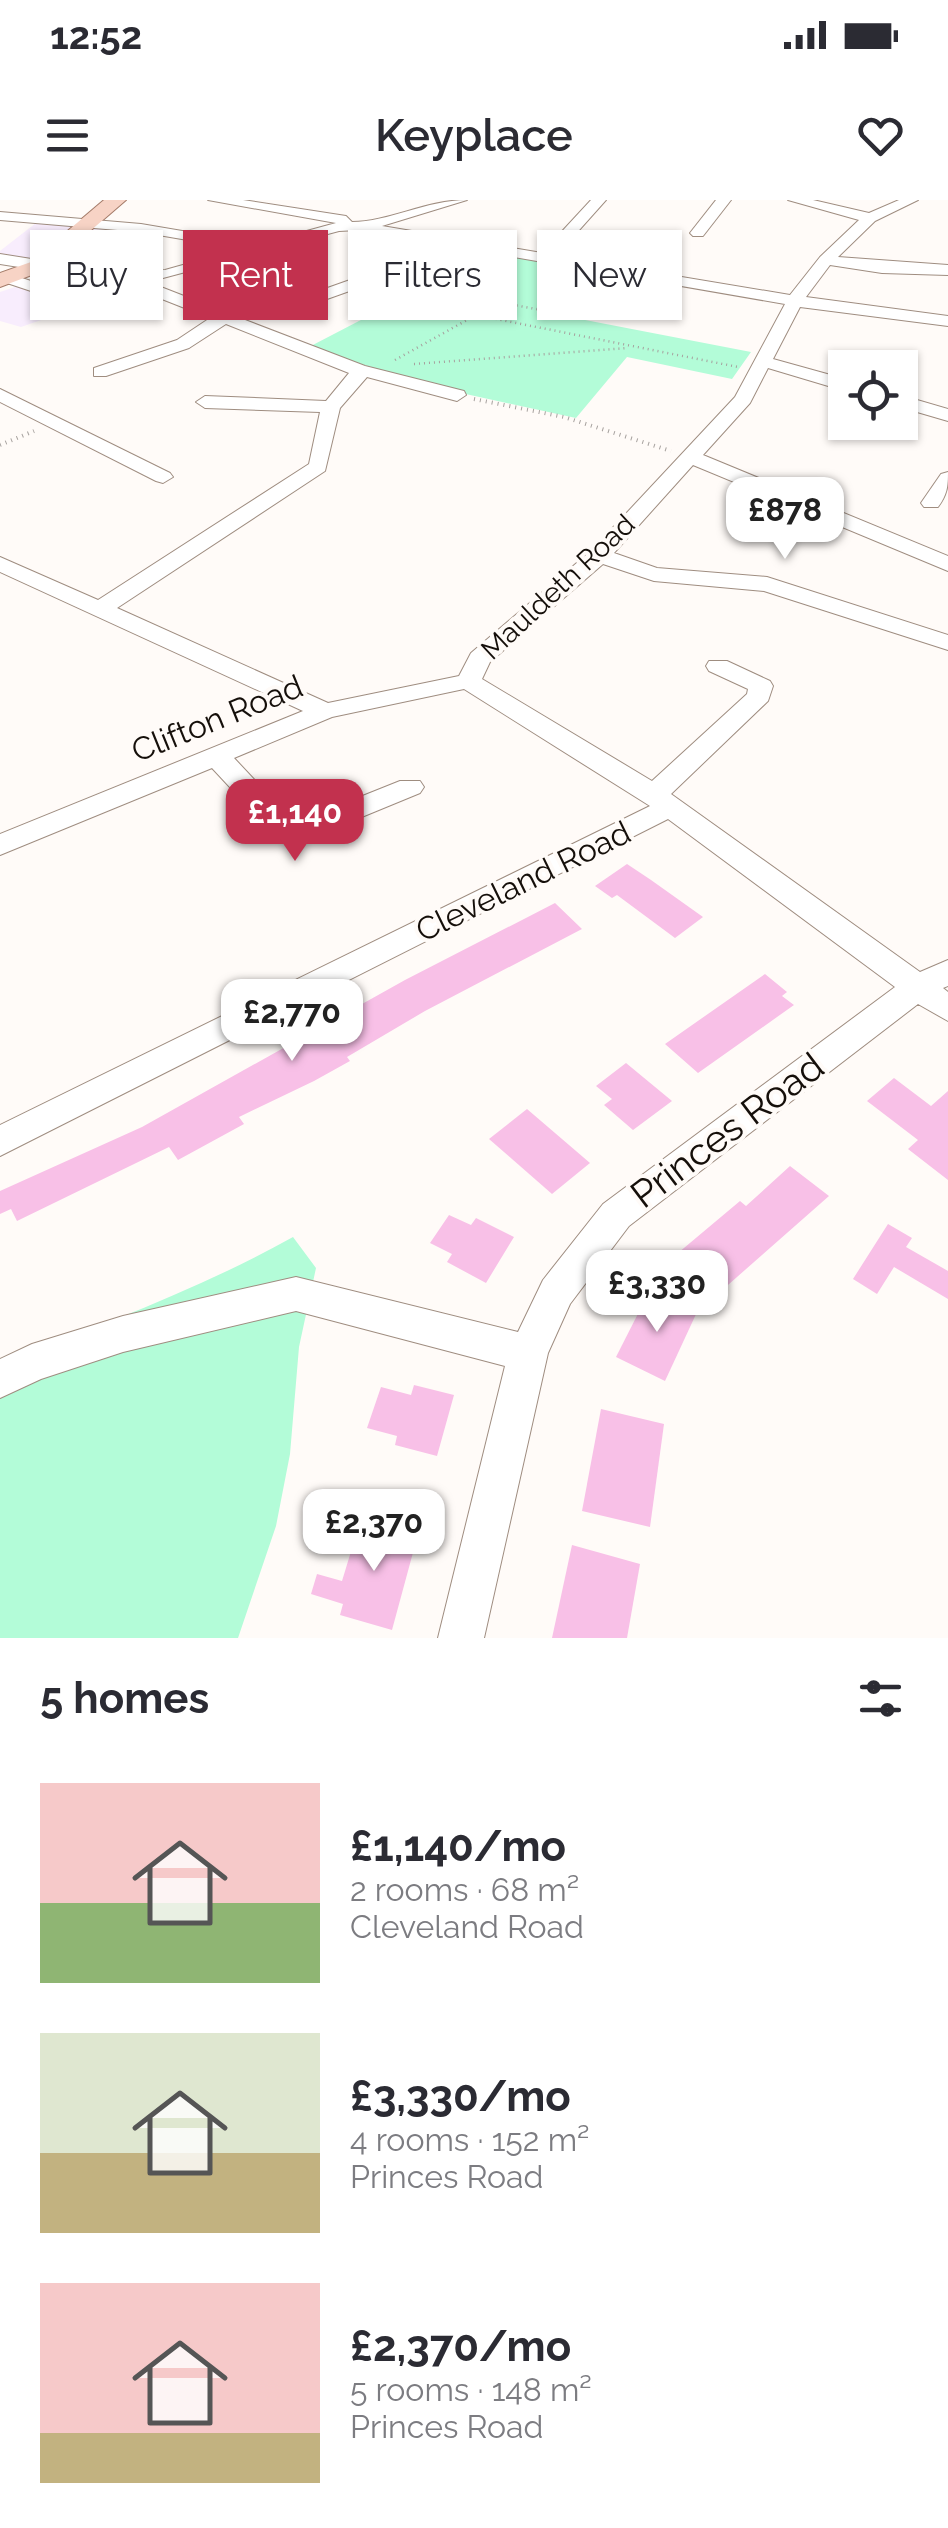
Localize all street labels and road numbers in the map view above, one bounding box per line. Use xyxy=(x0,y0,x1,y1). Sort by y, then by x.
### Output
street label: Mauldeth Road xyxy=(474,508,642,666)
street label: Clifton Road xyxy=(126,667,308,769)
street label: Cleveland Road xyxy=(410,813,636,949)
street label: Princes Road xyxy=(622,1043,832,1217)

